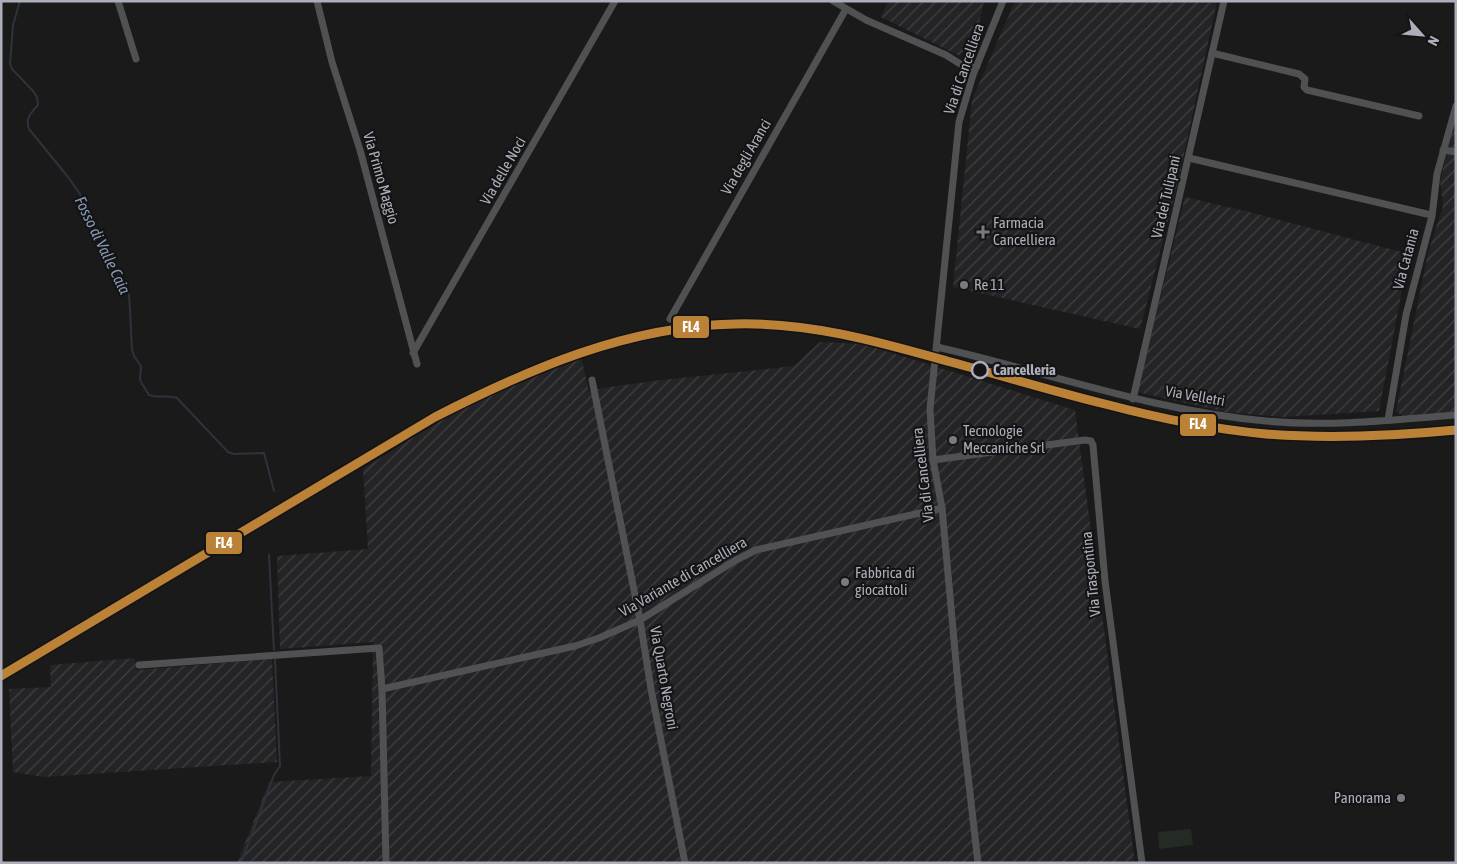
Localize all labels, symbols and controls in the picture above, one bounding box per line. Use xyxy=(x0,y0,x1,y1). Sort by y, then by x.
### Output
north arrow xyxy=(1397,10,1447,60)
street label: Via di Cancelliera xyxy=(940,21,987,117)
text: N xyxy=(1425,34,1443,48)
street label: Via degli Aranci xyxy=(717,116,774,198)
street label: Via Primo Maggio xyxy=(360,130,403,226)
street label: Via delle Noci xyxy=(476,134,529,208)
street label: Via dei Tulipani xyxy=(1148,154,1183,240)
water label: Fosso di Valle Caia xyxy=(72,193,135,297)
place label: Farmacia Cancelliera xyxy=(993,214,1056,248)
marker: Farmacia Cancelliera xyxy=(977,226,989,238)
street label: Via Catania xyxy=(1389,226,1422,291)
place label: Re 11 xyxy=(974,276,1004,293)
marker: Re 11 xyxy=(958,279,970,291)
line badge: FL4 xyxy=(672,315,710,339)
text: FL4 xyxy=(682,319,700,335)
marker: Cancelleria xyxy=(971,361,989,379)
place label: Cancelleria xyxy=(993,361,1056,378)
street label: Via Velletri xyxy=(1164,382,1226,409)
line badge: FL4 xyxy=(1179,413,1217,437)
text: FL4 xyxy=(1189,416,1207,432)
place label: Tecnologie Meccaniche Srl xyxy=(963,422,1045,456)
street label: Via di Cancelliera xyxy=(908,427,937,523)
marker: Tecnologie Meccaniche Srl xyxy=(947,434,959,446)
line badge: FL4 xyxy=(205,531,243,555)
street label: Via Traspontina xyxy=(1078,531,1103,617)
street label: Via Variante di Cancelliera xyxy=(616,533,749,620)
text: FL4 xyxy=(215,535,233,551)
place label: Fabbrica di giocattoli xyxy=(855,564,915,598)
marker: Fabbrica di giocattoli xyxy=(839,576,851,588)
street label: Via Quarto Negroni xyxy=(647,625,682,731)
place label: Panorama xyxy=(1334,789,1391,806)
marker: Panorama xyxy=(1395,792,1407,804)

